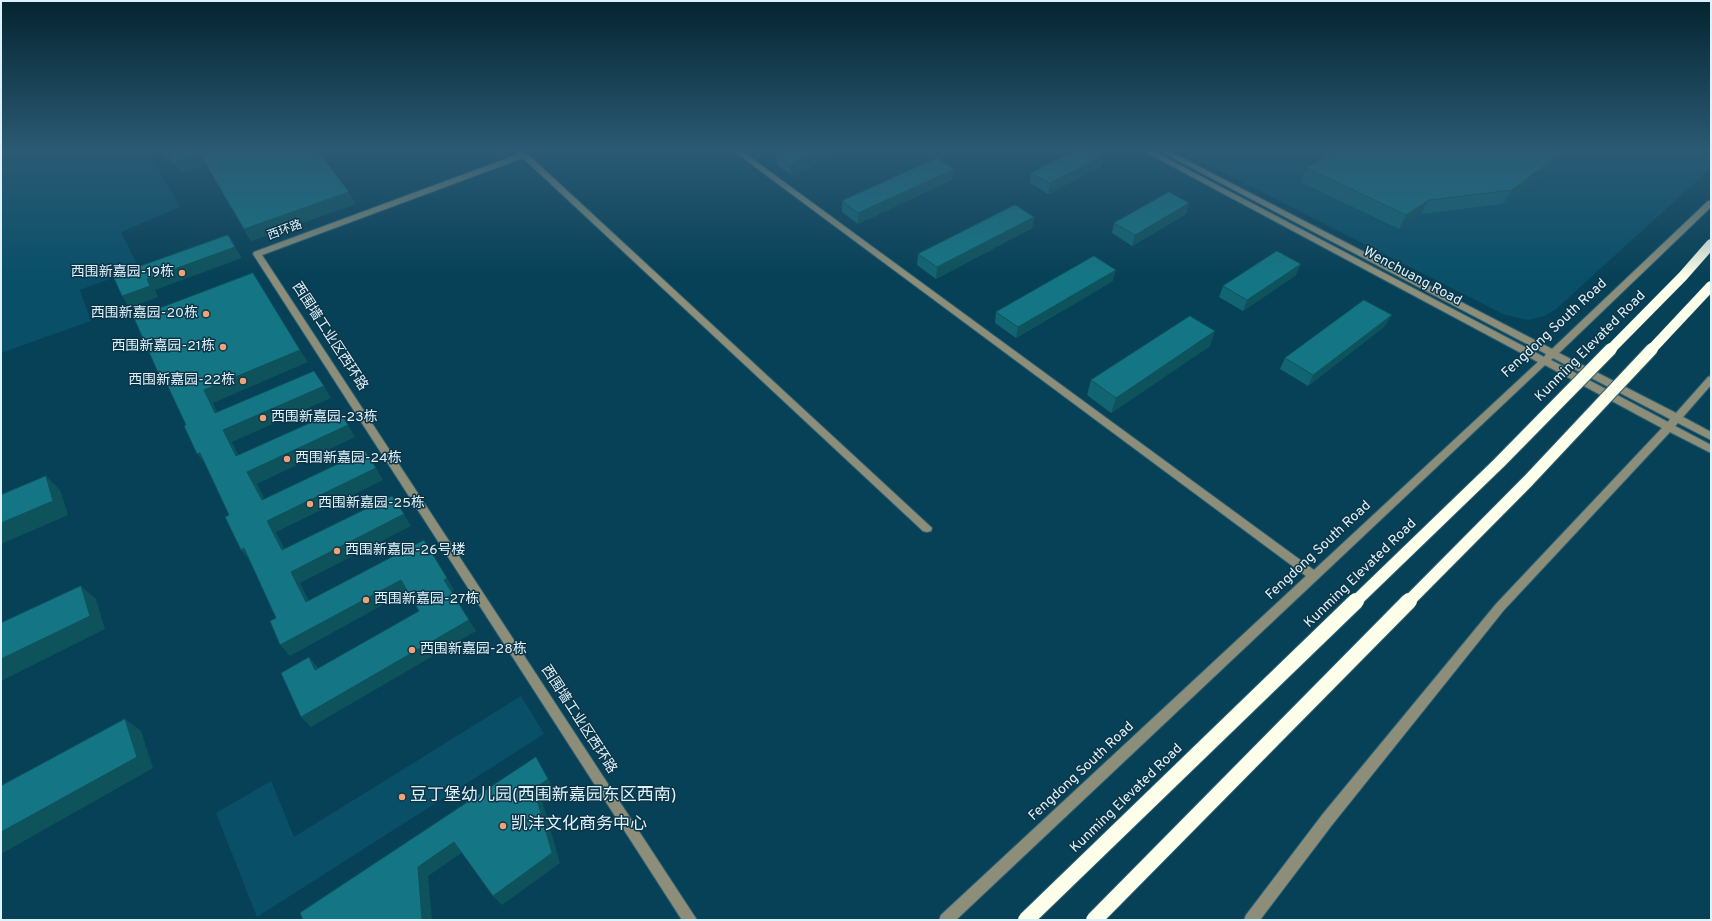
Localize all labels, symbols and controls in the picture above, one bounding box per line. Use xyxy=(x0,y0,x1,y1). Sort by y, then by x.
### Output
street label: 西环路 xyxy=(266,218,304,244)
street label: Wenchuang Road xyxy=(1360,244,1464,310)
place label: 西围新嘉园-19栋 xyxy=(71,265,174,281)
marker: 西围新嘉园-19栋 xyxy=(177,268,187,278)
street label: Fengdong South Road xyxy=(1499,276,1611,382)
street label: 西围墙工业区西环路 xyxy=(288,280,370,394)
street label: Kunming Elevated Road xyxy=(1532,288,1650,406)
place label: 西围新嘉园-20栋 xyxy=(91,306,198,322)
marker: 西围新嘉园-20栋 xyxy=(201,309,211,319)
place label: 西围新嘉园-21栋 xyxy=(112,339,215,355)
marker: 西围新嘉园-21栋 xyxy=(218,342,228,352)
place label: 西围新嘉园-22栋 xyxy=(128,373,235,389)
marker: 西围新嘉园-22栋 xyxy=(238,376,248,386)
place label: 西围新嘉园-23栋 xyxy=(271,410,378,426)
marker: 西围新嘉园-23栋 xyxy=(258,413,268,423)
place label: 西围新嘉园-24栋 xyxy=(295,451,402,467)
marker: 西围新嘉园-24栋 xyxy=(282,454,292,464)
place label: 西围新嘉园-25栋 xyxy=(318,496,425,512)
street label: Fengdong South Road xyxy=(1263,498,1375,604)
marker: 西围新嘉园-25栋 xyxy=(305,499,315,509)
street label: Kunming Elevated Road xyxy=(1301,516,1421,632)
place label: 西围新嘉园-26号楼 xyxy=(345,543,466,559)
marker: 西围新嘉园-26号楼 xyxy=(332,546,342,556)
place label: 西围新嘉园-27栋 xyxy=(374,592,479,608)
marker: 西围新嘉园-27栋 xyxy=(361,595,371,605)
place label: 西围新嘉园-28栋 xyxy=(420,642,527,658)
marker: 西围新嘉园-28栋 xyxy=(407,645,417,655)
street label: 西围墙工业区西环路 xyxy=(537,663,619,777)
street label: Fengdong South Road xyxy=(1026,719,1138,825)
street label: Kunming Elevated Road xyxy=(1067,741,1187,857)
place label: 豆丁堡幼儿园(西围新嘉园东区西南) xyxy=(410,787,677,807)
marker: 豆丁堡幼儿园(西围新嘉园东区西南) xyxy=(397,792,407,802)
place label: 凯沣文化商务中心 xyxy=(511,816,647,836)
marker: 凯沣文化商务中心 xyxy=(498,821,508,831)

